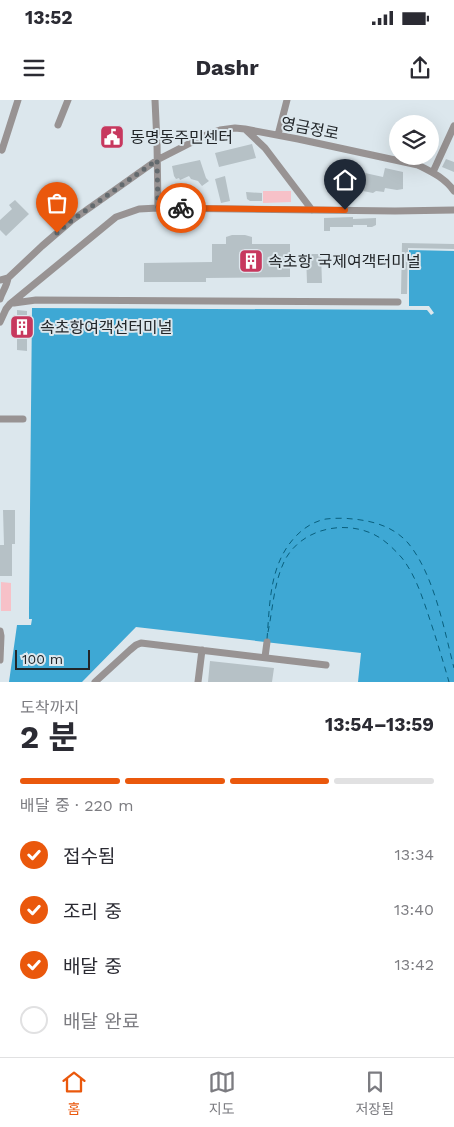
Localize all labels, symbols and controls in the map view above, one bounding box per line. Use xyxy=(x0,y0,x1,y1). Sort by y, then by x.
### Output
text: 13:52 xyxy=(25,6,73,29)
icon: menu xyxy=(20,54,48,82)
icon: share xyxy=(406,54,434,82)
text: Dashr xyxy=(195,55,259,80)
street label: 영금정로 xyxy=(279,114,341,143)
map controls xyxy=(389,115,439,165)
button: layers xyxy=(389,115,439,165)
public building icon: 동명동주민센터 xyxy=(99,124,125,150)
place label: 동명동주민센터 xyxy=(130,128,233,147)
pin xyxy=(324,159,366,210)
icon: home xyxy=(331,166,359,194)
pin xyxy=(36,182,78,233)
courier xyxy=(156,183,206,233)
icon: bag xyxy=(43,189,71,217)
icon: bike xyxy=(167,194,195,222)
building icon: 속초항 국제여객터미널 xyxy=(238,248,264,274)
place label: 속초항 국제여객터미널 xyxy=(268,252,421,271)
building icon: 속초항여객선터미널 xyxy=(9,314,35,340)
place label: 속초항여객선터미널 xyxy=(40,318,172,337)
scale bar xyxy=(15,647,90,670)
text: 100 m xyxy=(22,651,63,667)
text: 도착까지 xyxy=(20,698,79,717)
text: 13:54–13:59 xyxy=(325,713,434,736)
text: 2 분 xyxy=(20,718,78,756)
text: 배달 중 · 220 m xyxy=(20,796,133,815)
icon: check xyxy=(20,841,48,869)
text: 접수됨 xyxy=(63,845,115,868)
text: 13:34 xyxy=(395,845,434,864)
icon: check xyxy=(20,896,48,924)
text: 조리 중 xyxy=(63,900,122,923)
text: 13:40 xyxy=(394,900,434,919)
icon: check xyxy=(20,951,48,979)
text: 배달 중 xyxy=(63,955,122,978)
text: 13:42 xyxy=(395,955,434,974)
text: 배달 완료 xyxy=(63,1010,139,1033)
tab: 홈 xyxy=(60,1068,88,1118)
tab: 지도 xyxy=(208,1068,236,1118)
tab: 저장됨 xyxy=(355,1068,394,1118)

